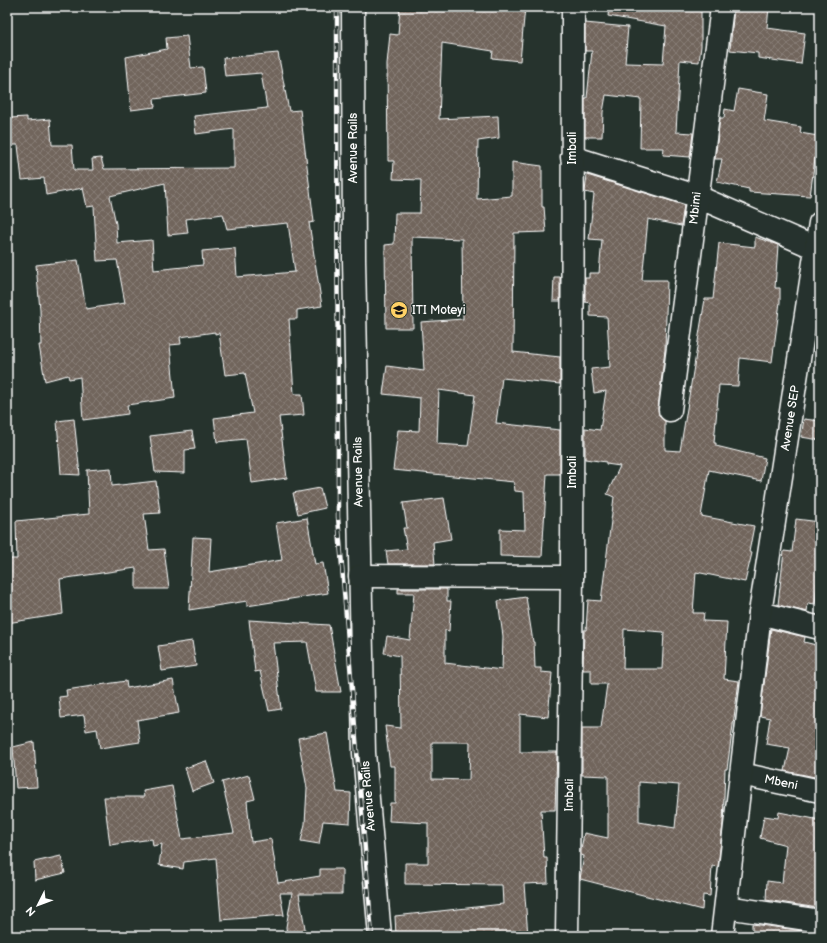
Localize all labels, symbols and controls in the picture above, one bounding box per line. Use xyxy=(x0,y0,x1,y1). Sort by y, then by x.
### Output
street label: Avenue Rails xyxy=(346,113,361,183)
street label: Imbali xyxy=(565,131,580,164)
street label: Mbimi xyxy=(686,191,705,225)
school or university icon: ITI Moteyi xyxy=(389,300,409,320)
place label: ITI Moteyi xyxy=(412,303,466,318)
street label: Avenue SEP xyxy=(778,384,803,452)
street label: Avenue Rails xyxy=(350,437,367,507)
street label: Imbali xyxy=(565,455,580,488)
street label: Avenue Rails xyxy=(358,760,379,832)
street label: Mbeni xyxy=(763,772,799,793)
street label: Imbali xyxy=(562,778,577,812)
north arrow xyxy=(18,885,58,925)
text: N xyxy=(23,904,39,919)

